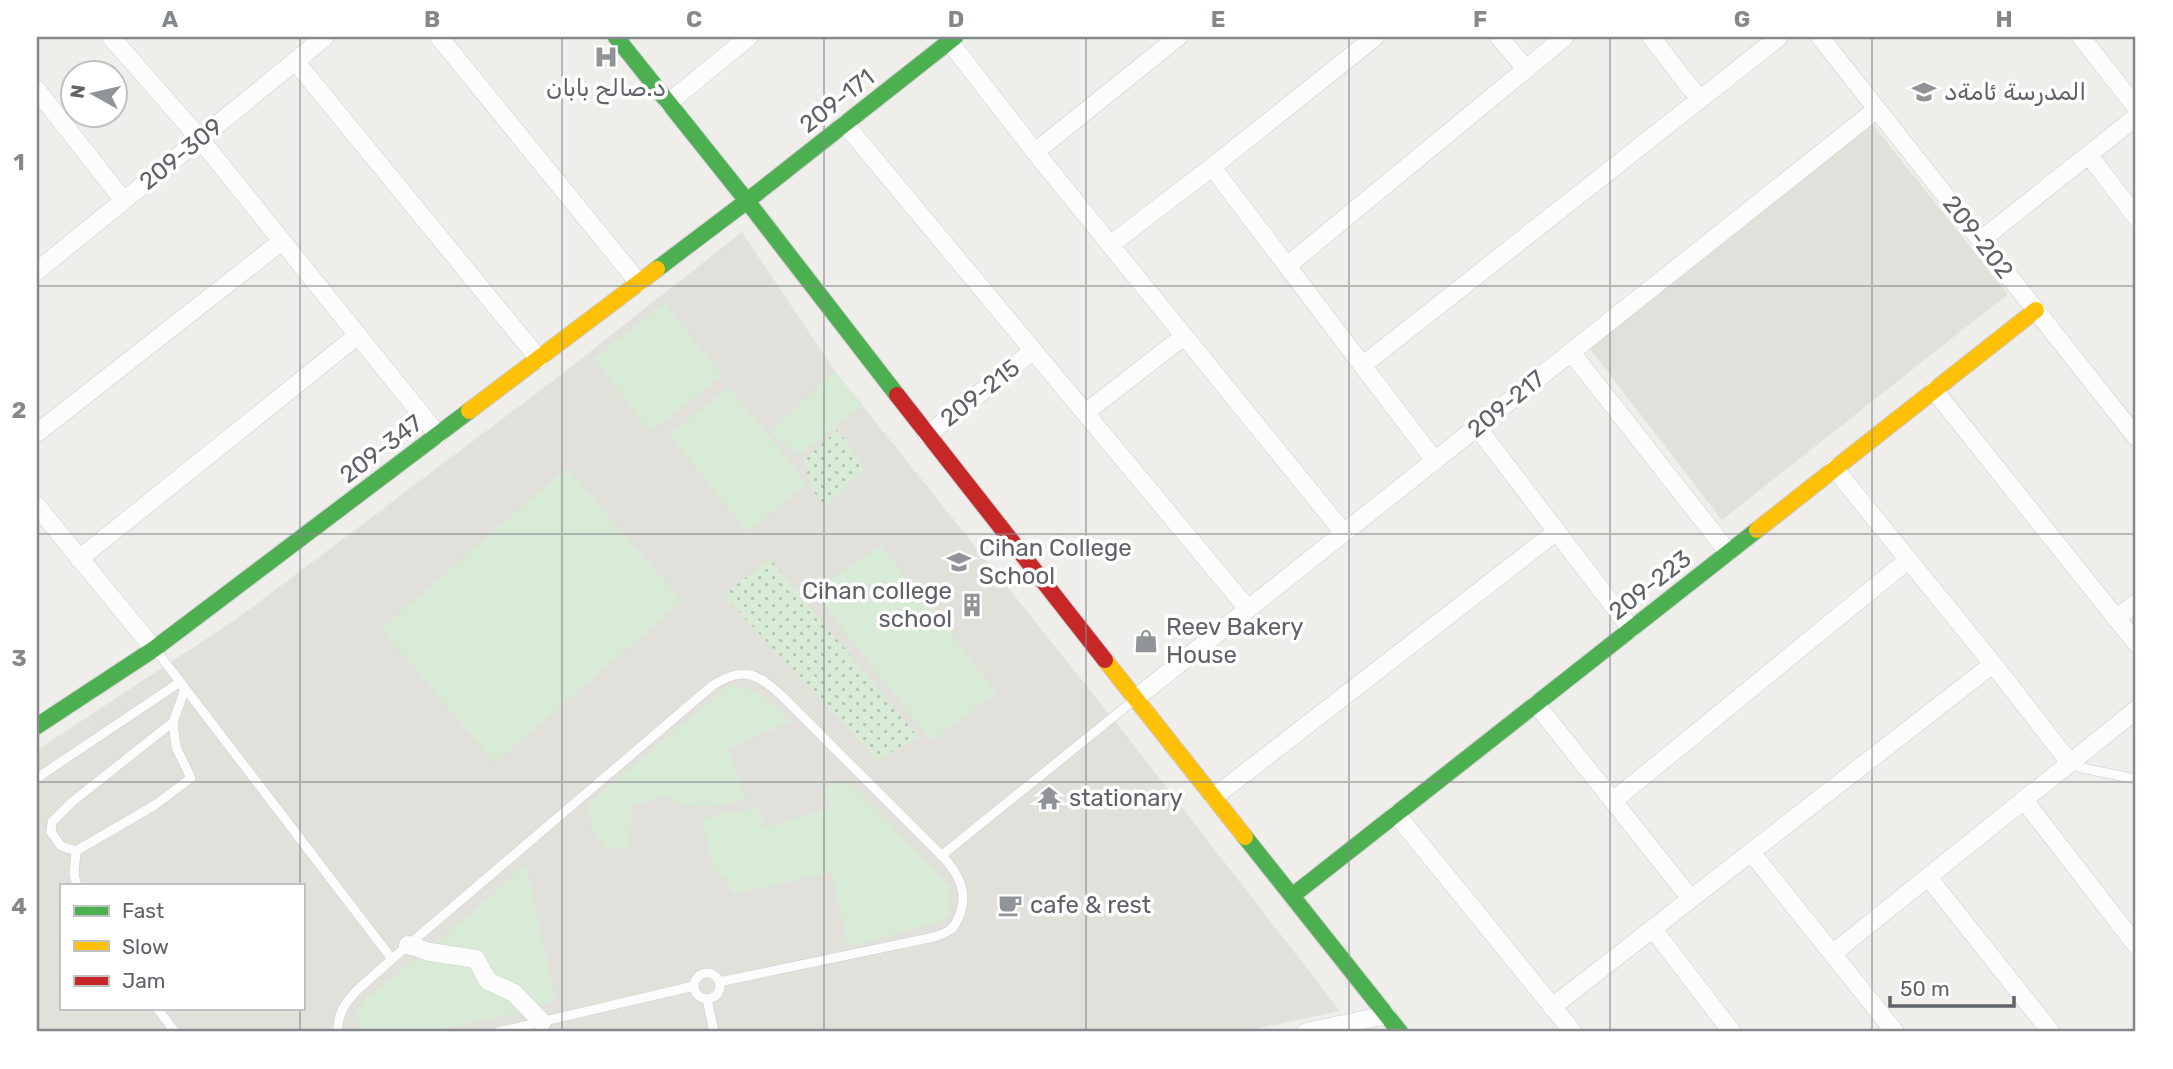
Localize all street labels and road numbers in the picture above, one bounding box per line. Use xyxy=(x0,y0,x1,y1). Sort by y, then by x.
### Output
street label: 209-171 xyxy=(794,63,880,139)
street label: 209-309 xyxy=(134,112,228,196)
street label: 209-202 xyxy=(1937,190,2019,284)
street label: 209-215 xyxy=(935,353,1025,433)
street label: 209-217 xyxy=(1462,365,1550,443)
street label: 209-347 xyxy=(334,409,428,489)
street label: 209-223 xyxy=(1603,544,1697,626)

